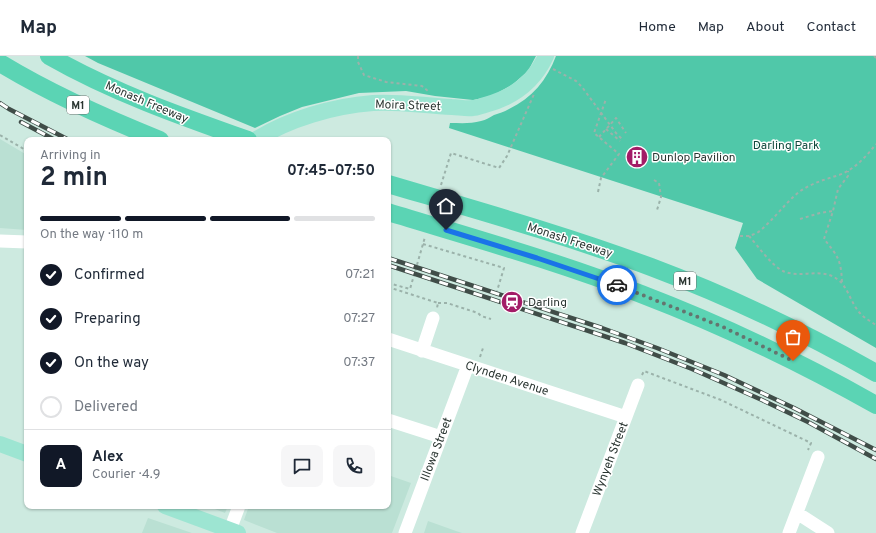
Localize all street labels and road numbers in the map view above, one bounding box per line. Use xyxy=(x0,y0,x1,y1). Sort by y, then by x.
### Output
street label: Monash Freeway xyxy=(103,78,191,128)
road number: M1 xyxy=(67,96,89,114)
street label: Moira Street xyxy=(375,97,441,115)
street label: Monash Freeway xyxy=(525,220,614,262)
road number: M1 xyxy=(674,272,696,290)
street label: Clynden Avenue xyxy=(463,358,550,400)
street label: Illowa Street xyxy=(417,415,456,483)
street label: Wynyeh Street xyxy=(589,420,632,499)

